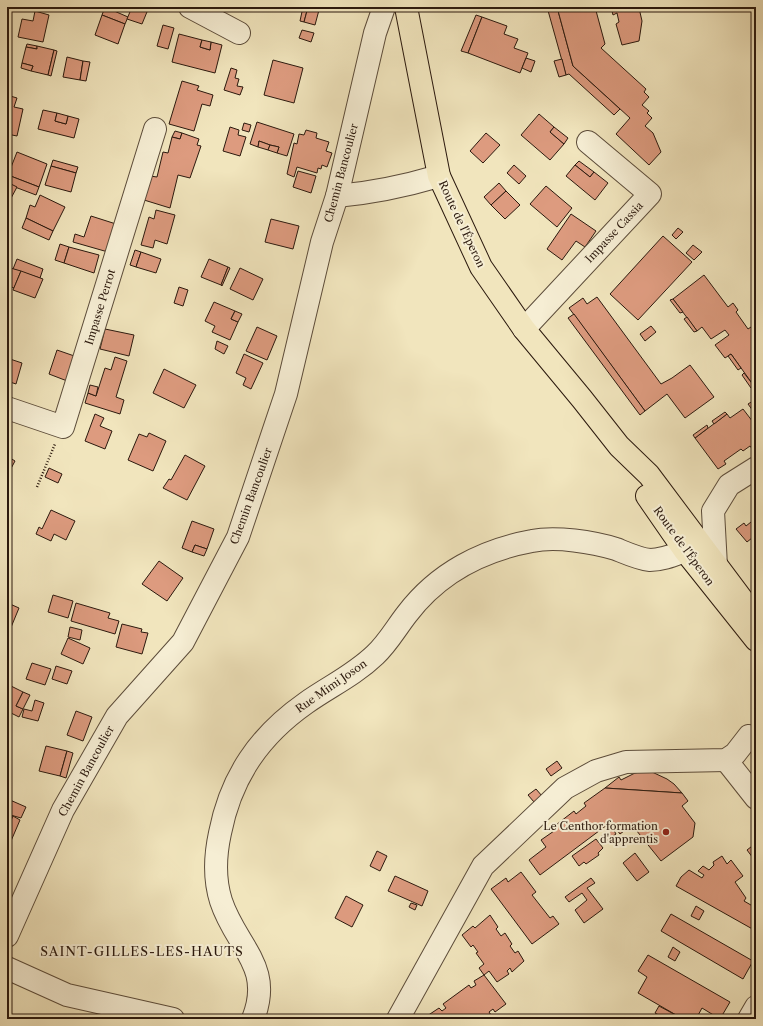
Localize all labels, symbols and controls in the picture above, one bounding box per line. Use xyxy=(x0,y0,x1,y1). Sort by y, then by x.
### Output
street label: Chemin Bancoulier xyxy=(321,122,361,224)
street label: Route de l'Éperon xyxy=(436,178,488,270)
street label: Impasse Cassia xyxy=(582,198,646,266)
street label: Impasse Perrot xyxy=(82,267,118,347)
street label: Chemin Bancoulier xyxy=(227,445,275,546)
street label: Route de l'Éperon xyxy=(651,504,718,588)
street label: Rue Mimi Joson xyxy=(293,656,369,716)
street label: Chemin Bancoulier xyxy=(55,723,117,819)
place label: Le Centhor formation d'apprentis xyxy=(543,819,658,846)
marker: Le Centhor formation d'apprentis xyxy=(661,827,671,837)
district label: SAINT-GILLES-LES-HAUTS xyxy=(40,943,244,959)

